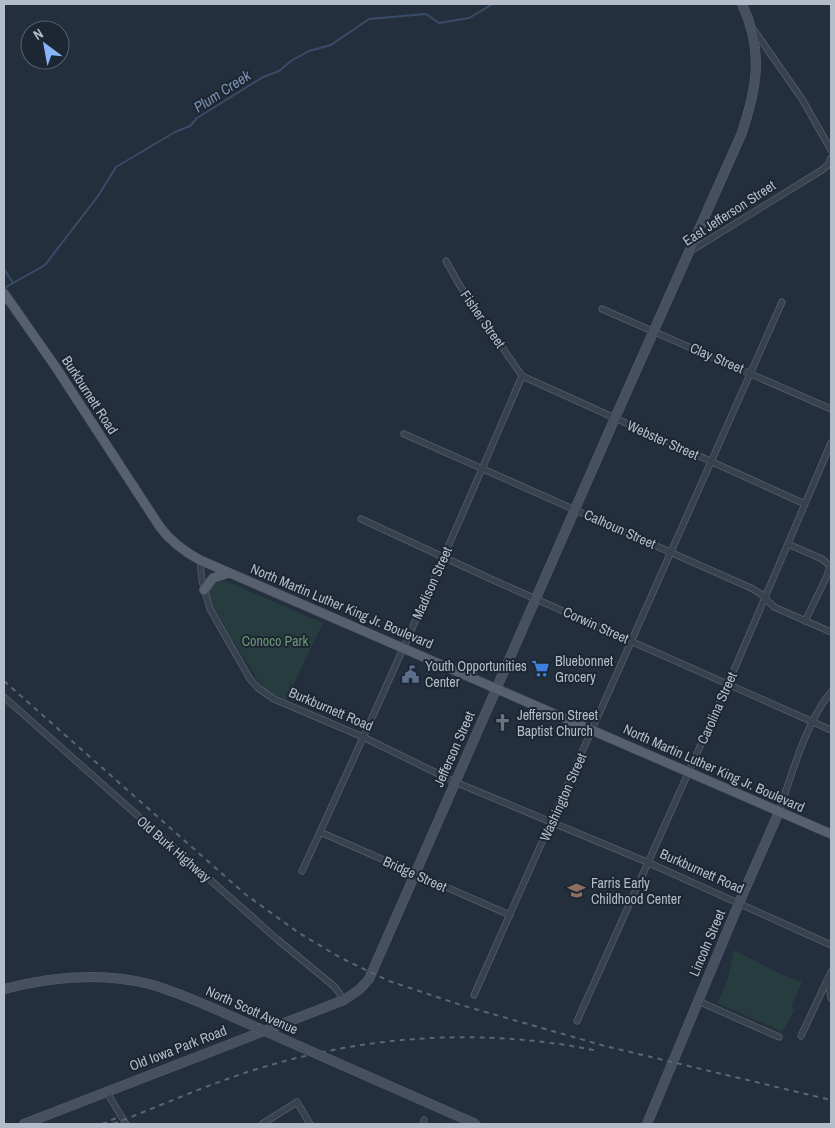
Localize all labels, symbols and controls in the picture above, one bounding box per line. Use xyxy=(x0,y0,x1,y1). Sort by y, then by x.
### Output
north arrow xyxy=(20,20,70,70)
text: N xyxy=(30,24,46,44)
water label: Plum Creek xyxy=(189,64,255,117)
street label: East Jefferson Street xyxy=(679,176,779,250)
street label: Fisher Street xyxy=(457,287,509,351)
street label: Clay Street xyxy=(687,339,747,377)
street label: Burkburnett Road xyxy=(58,352,122,438)
street label: Webster Street xyxy=(624,416,702,464)
street label: Calhoun Street xyxy=(581,505,659,553)
street label: Madison Street xyxy=(408,544,456,622)
street label: North Martin Luther King Jr. Boulevard xyxy=(248,559,436,653)
street label: Corwin Street xyxy=(560,603,632,647)
park label: Conoco Park xyxy=(242,632,308,650)
place label: Bluebonnet Grocery xyxy=(555,652,613,686)
place label: Youth Opportunities Center xyxy=(425,657,527,691)
supermarket icon: Bluebonnet Grocery xyxy=(531,659,551,679)
public building icon: Youth Opportunities Center xyxy=(401,664,421,684)
street label: Carolina Street xyxy=(693,669,741,747)
street label: Burkburnett Road xyxy=(286,683,376,735)
place label: Jefferson Street Baptist Church xyxy=(517,706,598,740)
street label: Jefferson Street xyxy=(429,708,479,790)
church icon: Jefferson Street Baptist Church xyxy=(493,713,513,733)
street label: North Martin Luther King Jr. Boulevard xyxy=(621,720,807,816)
street label: Washington Street xyxy=(536,750,590,844)
street label: Old Burk Highway xyxy=(133,812,215,886)
street label: Burkburnett Road xyxy=(657,844,747,898)
street label: Bridge Street xyxy=(380,852,450,896)
place label: Farris Early Childhood Center xyxy=(591,874,681,908)
school or university icon: Farris Early Childhood Center xyxy=(567,881,587,901)
street label: Lincoln Street xyxy=(685,907,729,979)
street label: North Scott Avenue xyxy=(203,982,301,1038)
street label: Old Iowa Park Road xyxy=(127,1021,229,1075)

